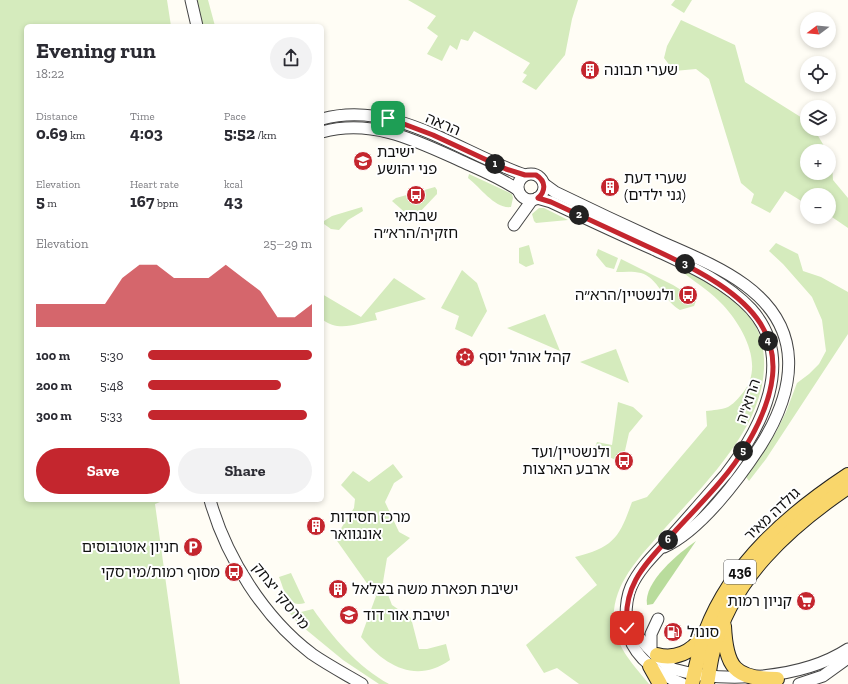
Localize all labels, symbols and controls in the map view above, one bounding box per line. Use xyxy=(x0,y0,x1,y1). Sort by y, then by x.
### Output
north arrow xyxy=(800,12,836,48)
map controls xyxy=(800,12,836,224)
text: Evening run xyxy=(36,37,156,64)
button: share xyxy=(270,37,312,79)
button: locate xyxy=(800,56,836,92)
building icon: שערי תבונה xyxy=(579,59,601,81)
place label: שערי תבונה xyxy=(604,61,678,79)
text: 18:22 xyxy=(36,66,64,81)
button: layers xyxy=(800,100,836,136)
pin xyxy=(371,101,405,135)
icon: arrive xyxy=(377,107,399,129)
street label: הראה xyxy=(423,109,463,139)
text: Distance xyxy=(36,110,78,123)
text: Time xyxy=(130,110,155,123)
text: Pace xyxy=(224,110,246,123)
text: 0.69 xyxy=(36,123,68,143)
text: 4:03 xyxy=(130,123,163,143)
text: 5:52 xyxy=(224,123,255,143)
text: km xyxy=(68,129,85,142)
text: /km xyxy=(255,129,277,142)
place label: ישיבת פני יהושע xyxy=(377,143,437,178)
button: + xyxy=(800,144,836,180)
school or university icon: ישיבת פני יהושע xyxy=(352,150,374,172)
pin: 1 xyxy=(485,154,505,174)
text: 1 xyxy=(493,157,497,170)
place label: שערי דעת (גני ילדים) xyxy=(624,169,687,204)
building icon: שערי דעת (גני ילדים) xyxy=(599,176,621,198)
text: Elevation xyxy=(36,178,80,191)
text: Heart rate xyxy=(130,178,179,191)
text: kcal xyxy=(224,178,243,191)
bus stop icon: שבתאי חזקיה/הרא״ה xyxy=(405,184,427,206)
button: − xyxy=(800,188,836,224)
text: 5 xyxy=(36,191,45,211)
text: 167 xyxy=(130,191,154,211)
text: 43 xyxy=(224,191,243,211)
text: m xyxy=(45,197,57,210)
text: bpm xyxy=(154,197,178,210)
pin: 2 xyxy=(569,205,589,225)
place label: שבתאי חזקיה/הרא״ה xyxy=(374,207,458,242)
text: 2 xyxy=(576,208,582,221)
text: Elevation xyxy=(36,236,88,251)
text: 25–29 m xyxy=(263,236,312,251)
pin: 3 xyxy=(675,254,695,274)
text: 3 xyxy=(682,257,688,270)
bus stop icon: ולנשטיין/הרא״ה xyxy=(677,284,699,306)
place label: ולנשטיין/הרא״ה xyxy=(575,286,674,304)
pin: 4 xyxy=(758,331,778,351)
text: 4 xyxy=(765,334,771,347)
synagogue icon: קהל אוהל יוסף xyxy=(454,346,476,368)
text: 100 m xyxy=(36,348,70,363)
text: 5:30 xyxy=(100,348,123,363)
place label: קהל אוהל יוסף xyxy=(479,348,571,366)
street label: הרוא"ה xyxy=(732,376,764,426)
text: 200 m xyxy=(36,378,72,393)
text: 5:48 xyxy=(100,378,124,393)
text: 300 m xyxy=(36,408,72,423)
text: 5:33 xyxy=(100,408,122,423)
pin: 5 xyxy=(733,441,753,461)
place label: ולנשטיין/ועד ארבע הארצות xyxy=(523,443,610,478)
text: 5 xyxy=(740,444,746,457)
button: Save xyxy=(36,448,170,494)
button: Share xyxy=(178,448,312,494)
bus stop icon: ולנשטיין/ועד ארבע הארצות xyxy=(613,450,635,472)
street label: גולדה מאיר xyxy=(740,483,804,544)
place label: מרכז חסידות אונגוואר xyxy=(330,508,411,543)
building icon: מרכז חסידות אונגוואר xyxy=(305,515,327,537)
pin: 6 xyxy=(658,530,678,550)
text: 6 xyxy=(665,533,671,546)
parking icon: חניון אוטובוסים xyxy=(182,536,204,558)
place label: חניון אוטובוסים xyxy=(82,538,179,556)
street label: מירסקי יצחק xyxy=(249,559,313,633)
road number: 436 xyxy=(724,560,756,584)
bus stop icon: מסוף רמות/מירסקי xyxy=(223,561,245,583)
place label: מסוף רמות/מירסקי xyxy=(101,563,220,581)
building icon: ישיבת תפארת משה בצלאל xyxy=(327,578,349,600)
place label: ישיבת תפארת משה בצלאל xyxy=(352,580,518,598)
supermarket icon: קניון רמות xyxy=(795,590,817,612)
place label: קניון רמות xyxy=(727,592,792,610)
school or university icon: ישיבת אור דוד xyxy=(338,604,360,626)
place label: ישיבת אור דוד xyxy=(363,606,450,624)
pin xyxy=(610,611,644,645)
icon: check xyxy=(616,617,638,639)
fuel station icon: סונול xyxy=(662,621,684,643)
place label: סונול xyxy=(687,623,719,641)

